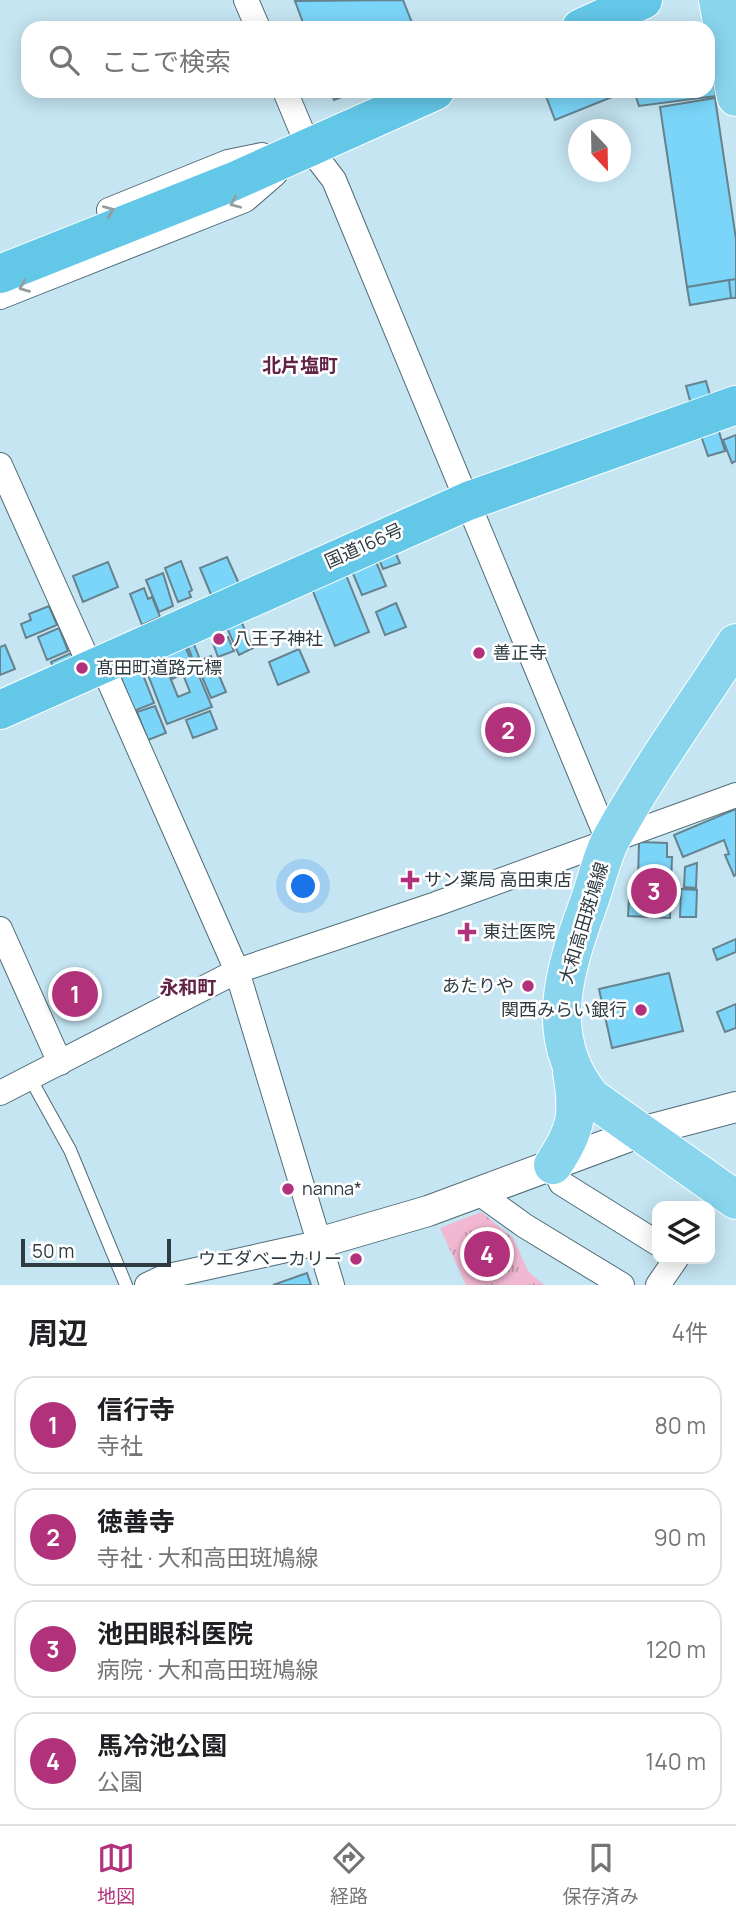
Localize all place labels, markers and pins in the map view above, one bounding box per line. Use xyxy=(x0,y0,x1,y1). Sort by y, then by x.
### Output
place label: 八王子神社 xyxy=(233,626,323,650)
marker: 八王子神社 xyxy=(211,631,227,647)
place label: 善正寺 xyxy=(493,640,547,664)
marker: 善正寺 xyxy=(471,645,487,661)
place label: 髙田町道路元標 xyxy=(96,655,222,679)
marker: 髙田町道路元標 xyxy=(74,660,90,676)
pin: 2 xyxy=(485,704,531,756)
pin: 3 xyxy=(631,865,677,917)
place label: サン薬局 高田東店 xyxy=(424,867,572,891)
marker: サン薬局 高田東店 xyxy=(402,872,418,888)
place label: 東辻医院 xyxy=(483,919,555,943)
marker: 東辻医院 xyxy=(457,922,477,942)
pin: 1 xyxy=(52,968,98,1020)
place label: あたりや xyxy=(442,973,514,997)
marker: あたりや xyxy=(520,978,536,994)
place label: 関西みらい銀行 xyxy=(501,997,627,1021)
marker: 関西みらい銀行 xyxy=(633,1002,649,1018)
place label: nanna* xyxy=(302,1176,362,1200)
marker: nanna* xyxy=(280,1181,296,1197)
pin: 4 xyxy=(464,1228,510,1280)
place label: ウエダベーカリー xyxy=(198,1246,342,1270)
marker: ウエダベーカリー xyxy=(348,1251,364,1267)

